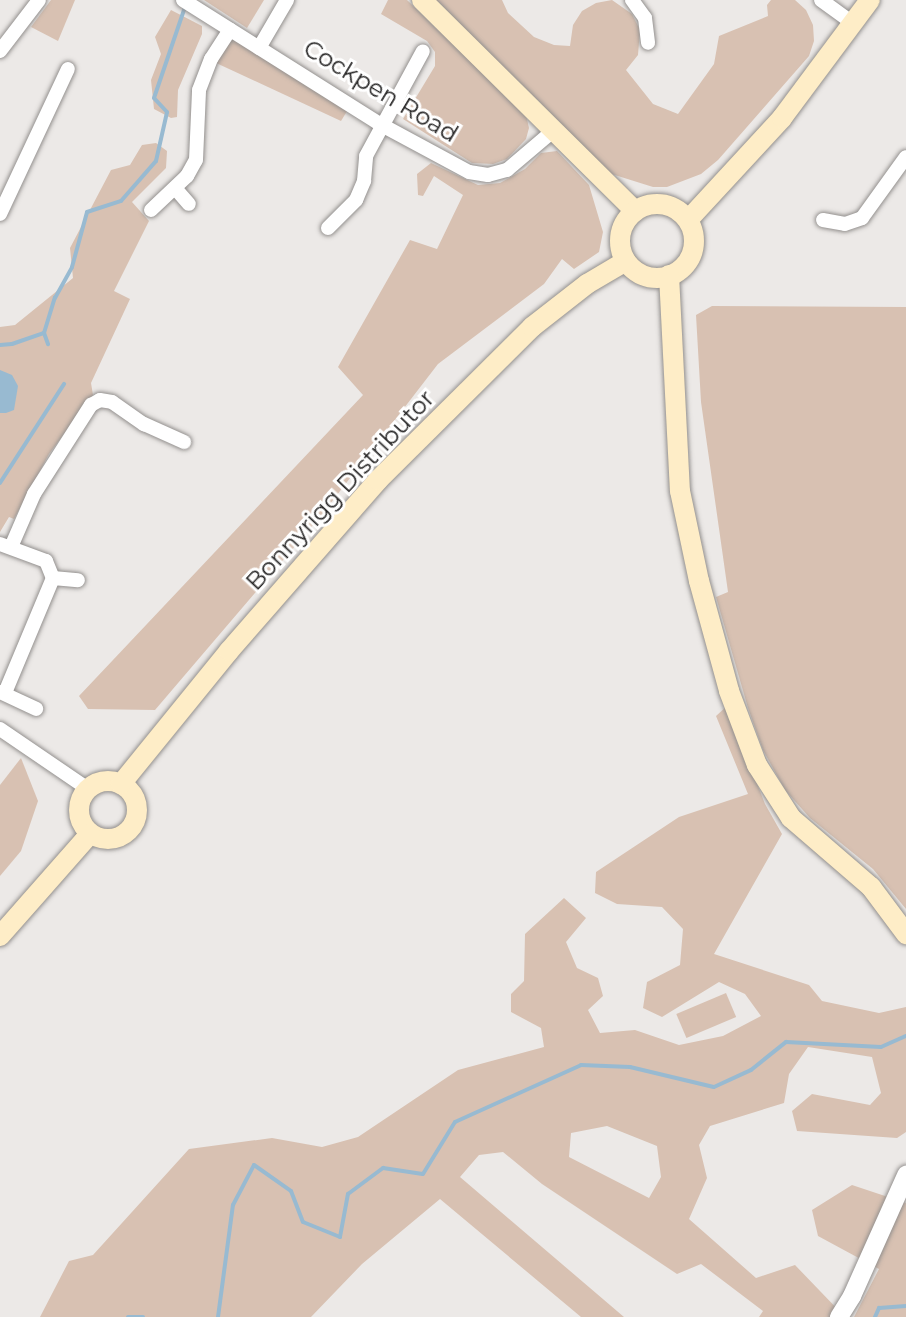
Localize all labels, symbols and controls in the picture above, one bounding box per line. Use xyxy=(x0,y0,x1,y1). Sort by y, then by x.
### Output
street label: Cockpen Road xyxy=(299,34,463,148)
street label: Bonnyrigg Distributor xyxy=(240,384,440,596)

